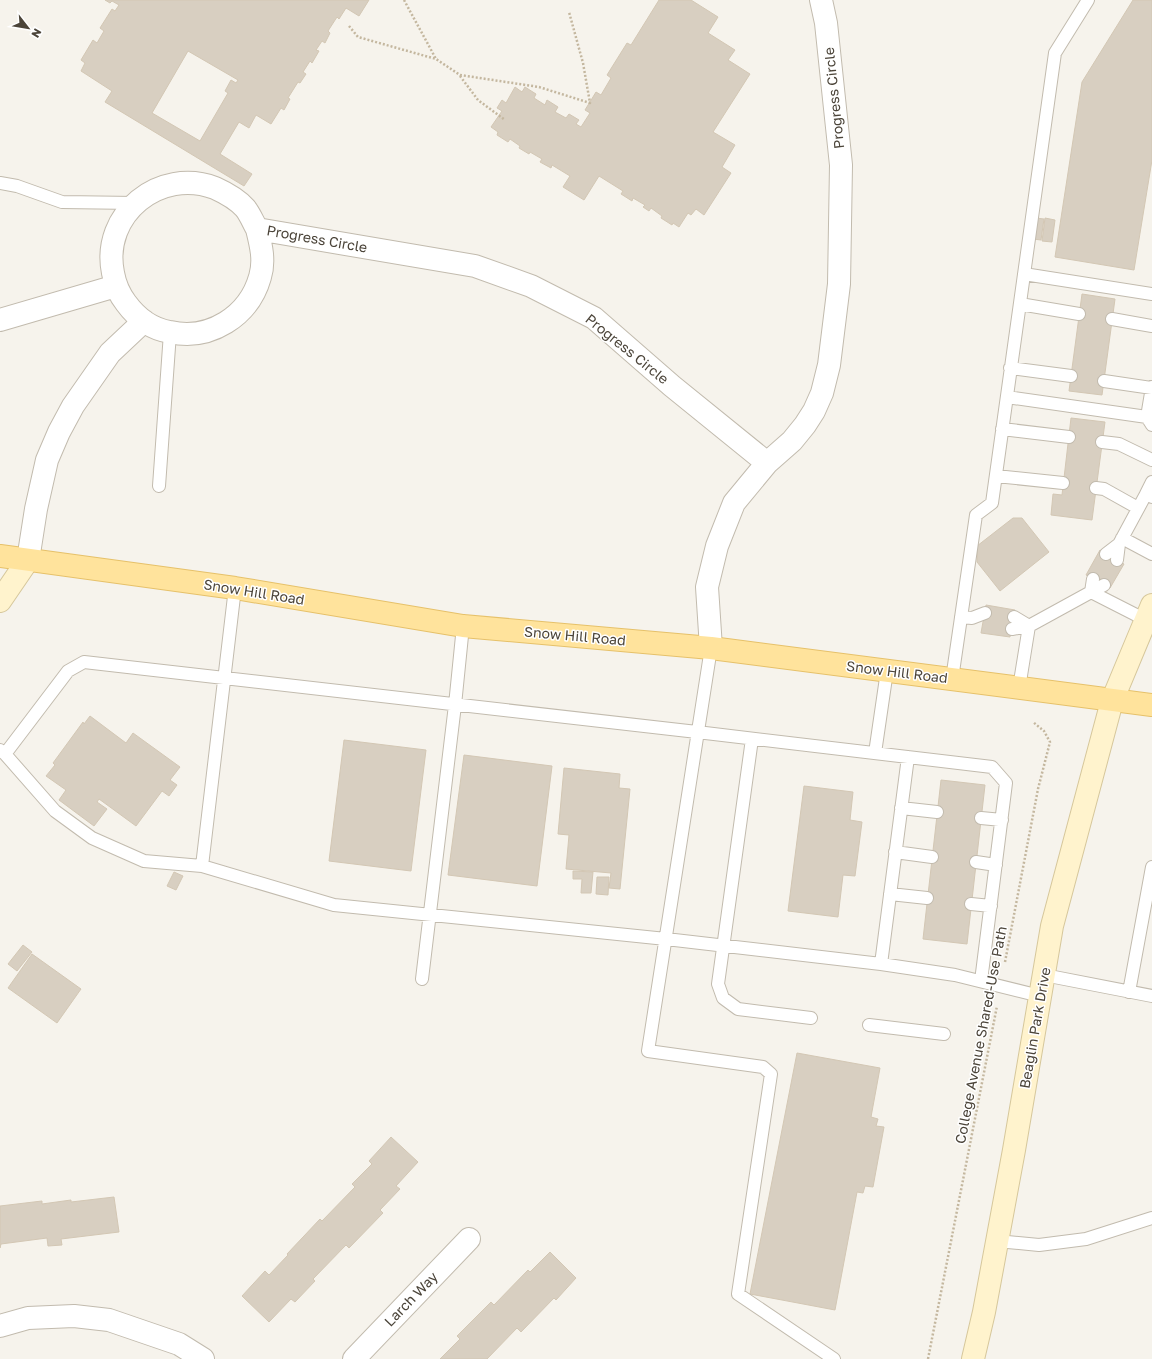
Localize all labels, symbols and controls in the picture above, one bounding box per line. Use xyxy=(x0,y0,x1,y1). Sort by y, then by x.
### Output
north arrow xyxy=(8,8,48,48)
text: N xyxy=(29,26,45,40)
street label: Progress Circle xyxy=(820,46,847,150)
street label: Progress Circle xyxy=(265,221,369,256)
street label: Progress Circle xyxy=(582,310,672,387)
street label: Snow Hill Road xyxy=(202,575,306,608)
street label: Snow Hill Road xyxy=(524,623,627,648)
street label: Snow Hill Road xyxy=(845,657,949,686)
street label: College Avenue Shared-Use Path xyxy=(951,925,1010,1145)
street label: Beaglin Park Drive xyxy=(1015,966,1054,1090)
street label: Larch Way xyxy=(380,1268,441,1330)

